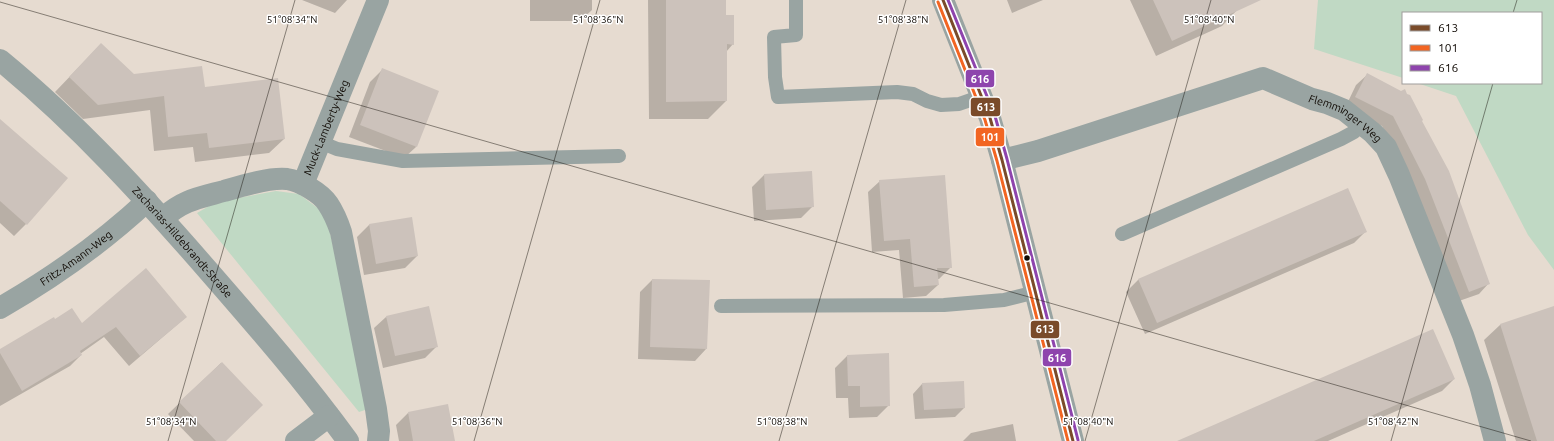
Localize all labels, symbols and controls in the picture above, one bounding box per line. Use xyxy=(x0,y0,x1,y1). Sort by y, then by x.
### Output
legend xyxy=(1402,12,1542,84)
text: 51°08'34"N xyxy=(267,14,317,25)
text: 51°08'36"N xyxy=(573,14,623,25)
text: 51°08'38"N xyxy=(878,14,928,25)
text: 51°08'40"N xyxy=(1184,14,1234,25)
text: 613 xyxy=(1438,21,1458,34)
text: 101 xyxy=(1438,41,1458,54)
text: 616 xyxy=(1438,61,1459,74)
line badge: 616 xyxy=(965,69,995,88)
text: 616 xyxy=(971,73,989,85)
street label: Muck-Lamberty-Weg xyxy=(301,78,351,177)
street label: Flemminger Weg xyxy=(1307,92,1384,145)
line badge: 613 xyxy=(970,97,1001,117)
text: 613 xyxy=(977,101,995,113)
line badge: 101 xyxy=(975,127,1005,147)
text: 101 xyxy=(981,131,999,143)
street label: Zacharias-Hildebrandt-Straße xyxy=(130,184,235,300)
street label: Fritz-Amann-Weg xyxy=(38,228,114,288)
unlabelled marker xyxy=(1022,253,1032,263)
line badge: 613 xyxy=(1030,320,1060,339)
text: 613 xyxy=(1036,323,1054,335)
line badge: 616 xyxy=(1042,348,1072,367)
text: 616 xyxy=(1048,352,1066,364)
text: 51°08'34"N xyxy=(146,416,196,427)
text: 51°08'36"N xyxy=(452,416,502,427)
text: 51°08'38"N xyxy=(757,416,807,427)
text: 51°08'40"N xyxy=(1063,416,1113,427)
text: 51°08'42"N xyxy=(1368,416,1418,427)

